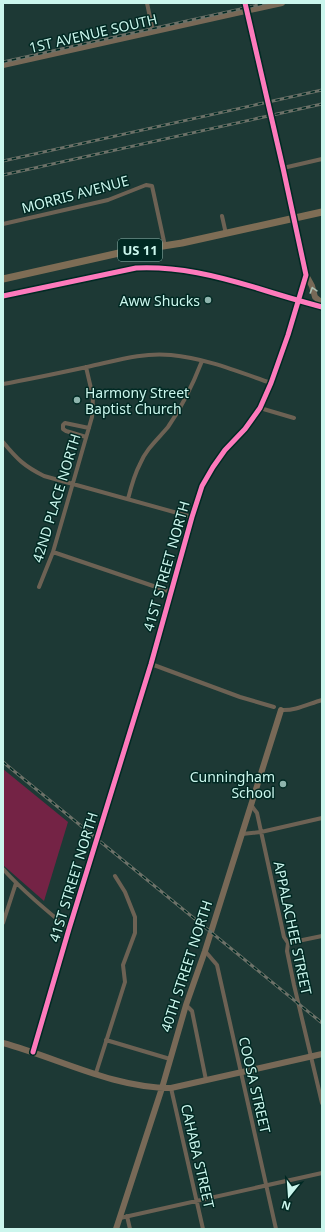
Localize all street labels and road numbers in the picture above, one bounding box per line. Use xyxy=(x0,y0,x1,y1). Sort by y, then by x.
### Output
street label: 1ST AVENUE SOUTH xyxy=(27,9,159,57)
street label: MORRIS AVENUE xyxy=(19,171,131,217)
road number: US 11 xyxy=(118,239,162,261)
street label: 42ND PLACE NORTH xyxy=(27,431,85,565)
street label: 41ST STREET NORTH xyxy=(138,499,194,633)
street label: 41ST STREET NORTH xyxy=(44,810,102,944)
street label: APPALACHEE STREET xyxy=(270,859,316,997)
street label: 40TH STREET NORTH xyxy=(156,898,216,1034)
street label: COOSA STREET xyxy=(235,1035,275,1135)
street label: CAHABA STREET xyxy=(177,1102,219,1210)

